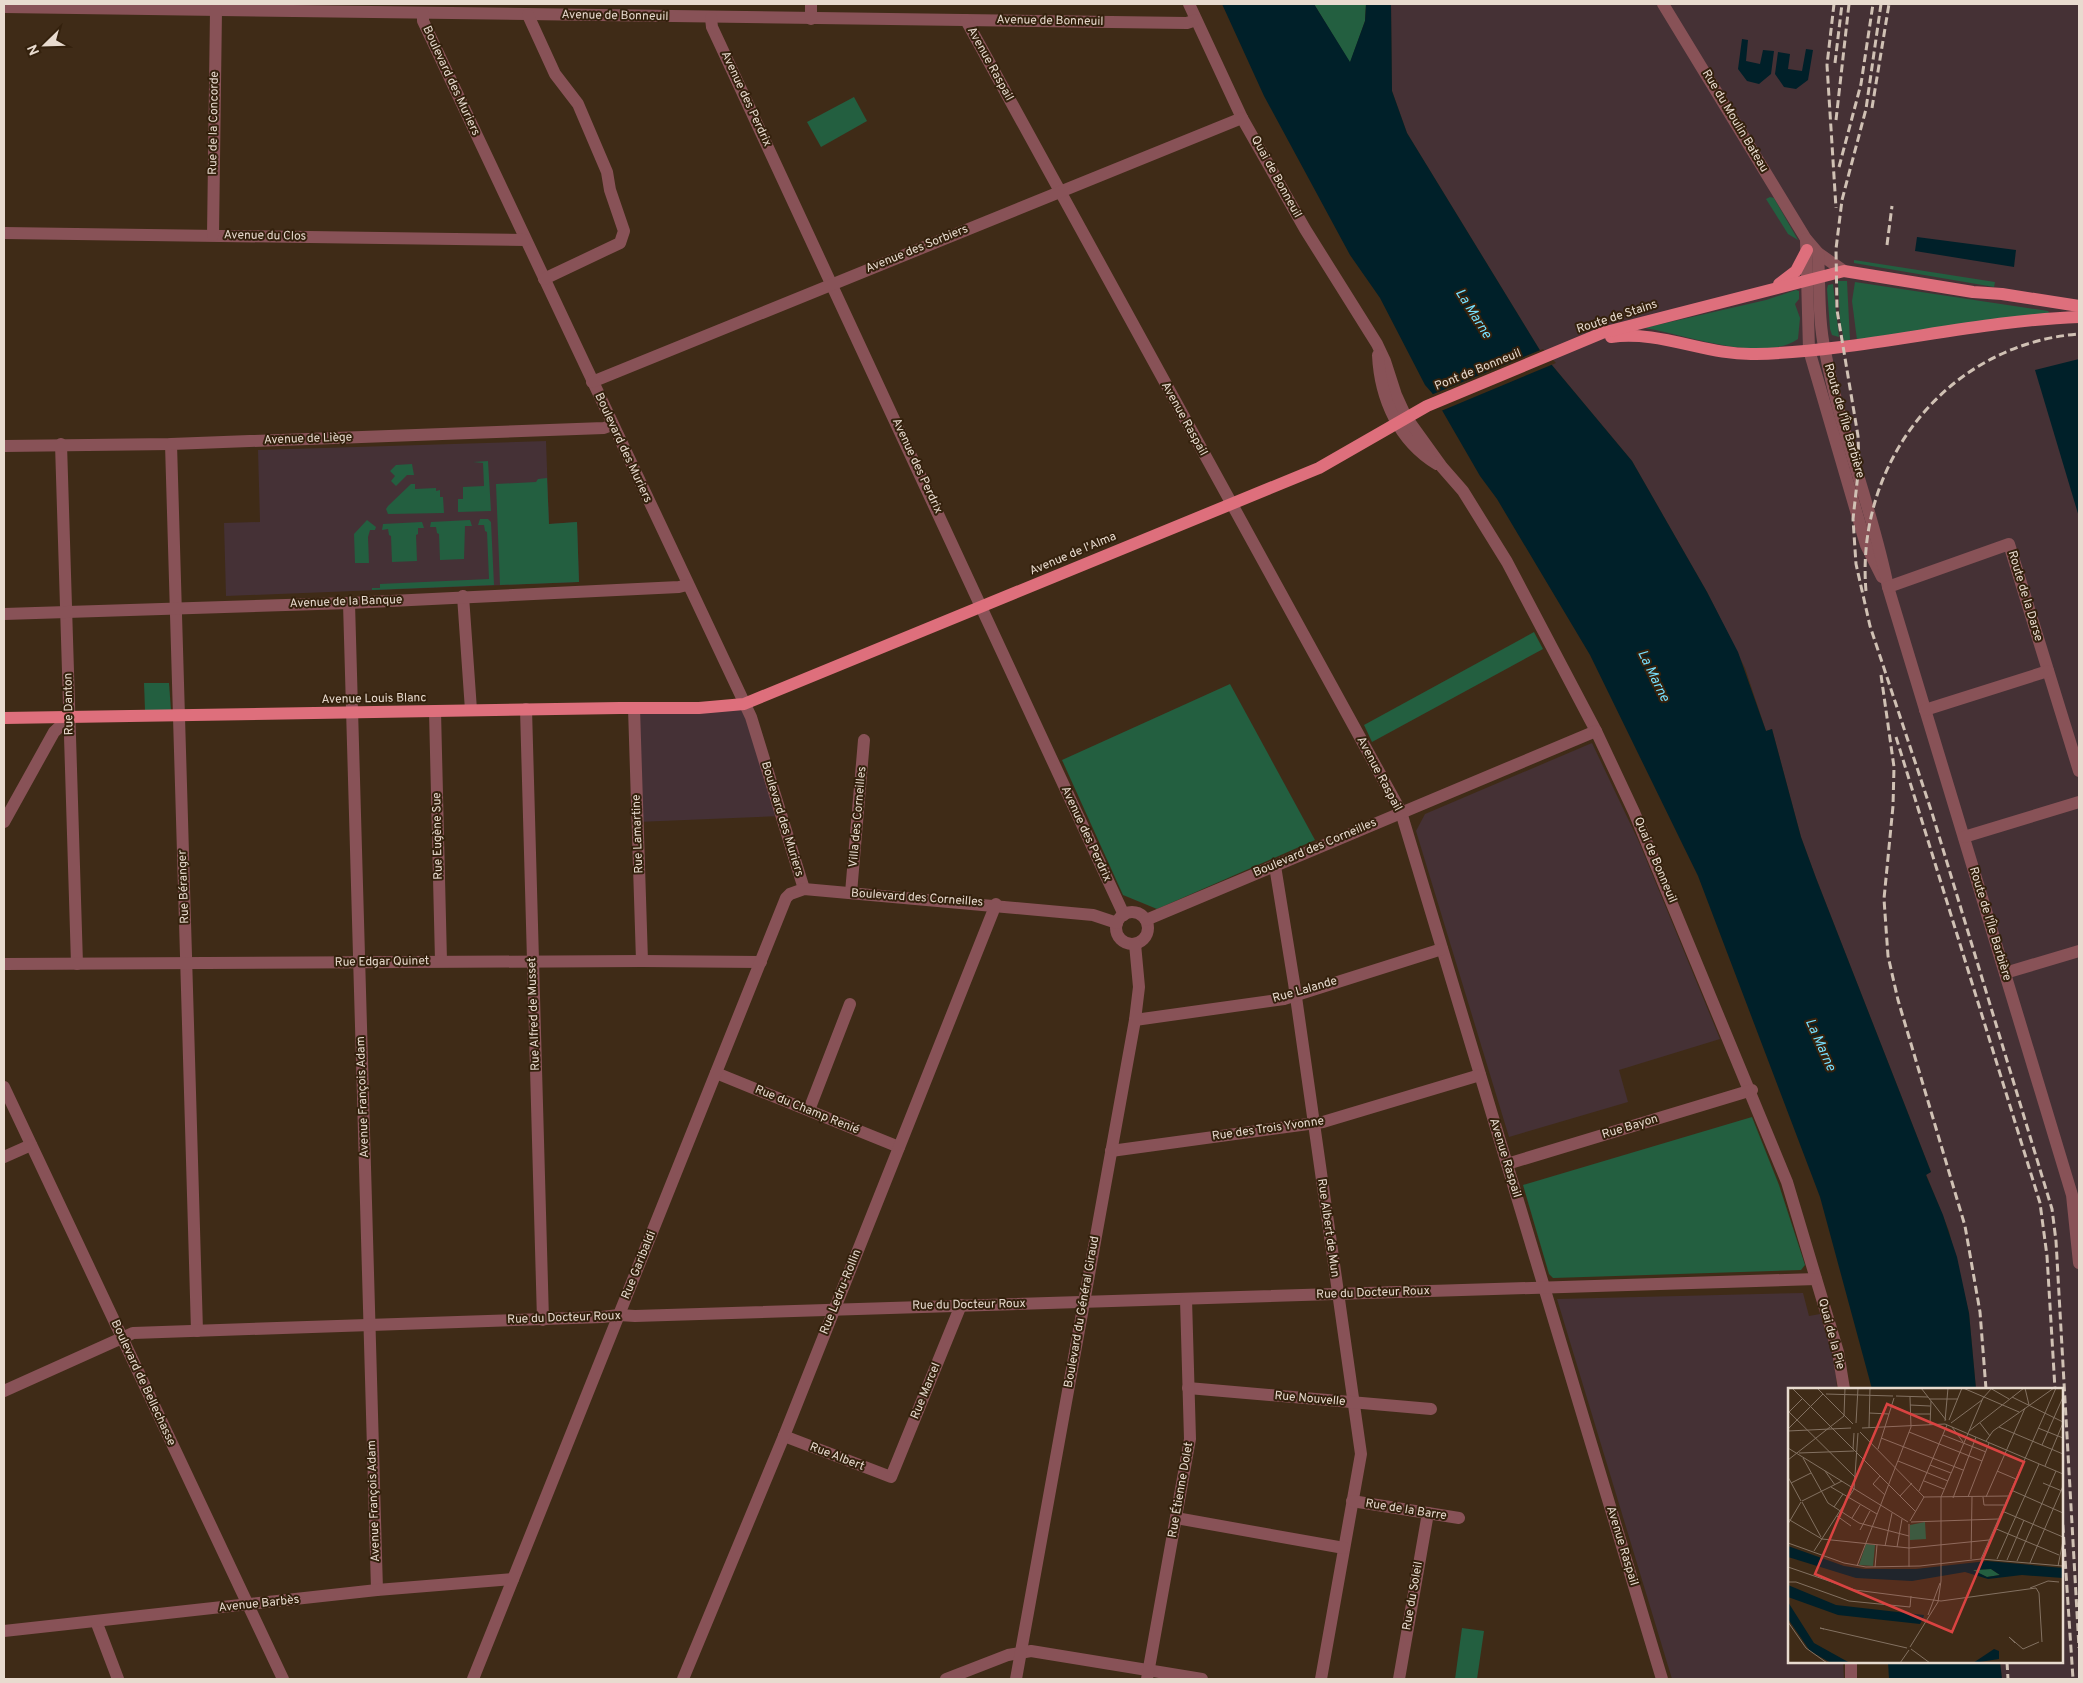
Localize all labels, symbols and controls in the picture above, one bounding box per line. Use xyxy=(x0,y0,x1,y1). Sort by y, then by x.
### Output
street label: Avenue de Bonneuil xyxy=(561,7,669,25)
street label: Avenue de Bonneuil xyxy=(996,12,1104,30)
north arrow xyxy=(20,20,70,70)
street label: Boulevard des Muriers xyxy=(418,23,484,139)
street label: Avenue Raspail xyxy=(963,24,1017,104)
text: N xyxy=(25,42,44,57)
street label: Avenue des Perdrix xyxy=(717,49,775,149)
street label: Rue du Moulin Bateau xyxy=(1698,67,1772,175)
street label: Rue de la Concorde xyxy=(205,71,223,175)
street label: Quai de Bonneuil xyxy=(1247,133,1305,221)
street label: Avenue des Sorbiers xyxy=(863,221,971,277)
street label: Avenue du Clos xyxy=(224,227,306,245)
water label: La Marne xyxy=(1451,286,1495,343)
street label: Route de Stains xyxy=(1575,296,1659,338)
street label: Pont de Bonneuil xyxy=(1432,345,1524,395)
street label: Route de l'Île Barbière xyxy=(1820,362,1868,480)
street label: Avenue Raspail xyxy=(1157,379,1211,459)
street label: Boulevard des Muriers xyxy=(590,390,656,506)
street label: Avenue des Perdrix xyxy=(888,416,946,516)
street label: Avenue de Liège xyxy=(264,429,352,449)
street label: Avenue de l'Alma xyxy=(1027,529,1119,579)
street label: Route de la Darse xyxy=(2004,549,2046,643)
street label: Avenue de la Banque xyxy=(289,592,403,612)
water label: La Marne xyxy=(1633,647,1673,705)
street label: Rue Danton xyxy=(60,673,78,735)
street label: Avenue Louis Blanc xyxy=(321,690,427,708)
street label: Avenue Raspail xyxy=(1353,734,1405,814)
street label: Boulevard des Muriers xyxy=(757,760,807,878)
street label: Villa des Corneilles xyxy=(846,766,870,868)
street label: Avenue des Perdrix xyxy=(1057,784,1115,884)
street label: Rue Eugène Sue xyxy=(429,792,447,880)
street label: Rue Lamartine xyxy=(629,794,647,874)
street label: Boulevard des Corneilles xyxy=(1251,815,1379,881)
street label: Quai de Bonneuil xyxy=(1630,815,1680,905)
street label: Rue Béranger xyxy=(175,849,193,924)
street label: Route de l'Île Barbière xyxy=(1965,865,2015,983)
street label: Boulevard des Corneilles xyxy=(850,885,984,911)
street label: Rue Edgar Quinet xyxy=(335,953,429,971)
street label: Rue Alfred de Musset xyxy=(524,957,544,1071)
street label: Rue Lalande xyxy=(1271,973,1339,1007)
water label: La Marne xyxy=(1801,1016,1839,1075)
street label: Avenue François Adam xyxy=(353,1036,373,1158)
street label: Rue du Champ Renié xyxy=(752,1082,862,1138)
street label: Rue Bayon xyxy=(1600,1111,1660,1143)
street label: Rue des Trois Yvonne xyxy=(1211,1113,1325,1145)
street label: Avenue Raspail xyxy=(1485,1116,1525,1200)
street label: Rue Albert de Mun xyxy=(1313,1178,1343,1278)
street label: Rue Garibaldi xyxy=(618,1228,660,1302)
street label: Boulevard du Général Giraud xyxy=(1061,1235,1103,1389)
street label: Rue Ledru-Rollin xyxy=(817,1247,865,1337)
street label: Rue du Docteur Roux xyxy=(1316,1283,1430,1303)
street label: Rue du Docteur Roux xyxy=(912,1296,1026,1314)
street label: Quai de la Pie xyxy=(1814,1297,1848,1371)
street label: Rue du Docteur Roux xyxy=(507,1308,621,1328)
street label: Boulevard de Bellechasse xyxy=(107,1317,179,1449)
street label: Rue Marcel xyxy=(907,1360,945,1422)
street label: Rue Nouvelle xyxy=(1274,1388,1346,1410)
inset map xyxy=(1788,1388,2063,1663)
street label: Rue Albert xyxy=(807,1439,867,1475)
street label: Avenue François Adam xyxy=(364,1440,384,1562)
street label: Rue Étienne Dolet xyxy=(1165,1441,1197,1539)
street label: Rue de la Barre xyxy=(1364,1496,1448,1524)
street label: Avenue Raspail xyxy=(1602,1504,1642,1588)
street label: Rue du Soleil xyxy=(1399,1560,1427,1632)
street label: Avenue Barbès xyxy=(218,1592,300,1616)

